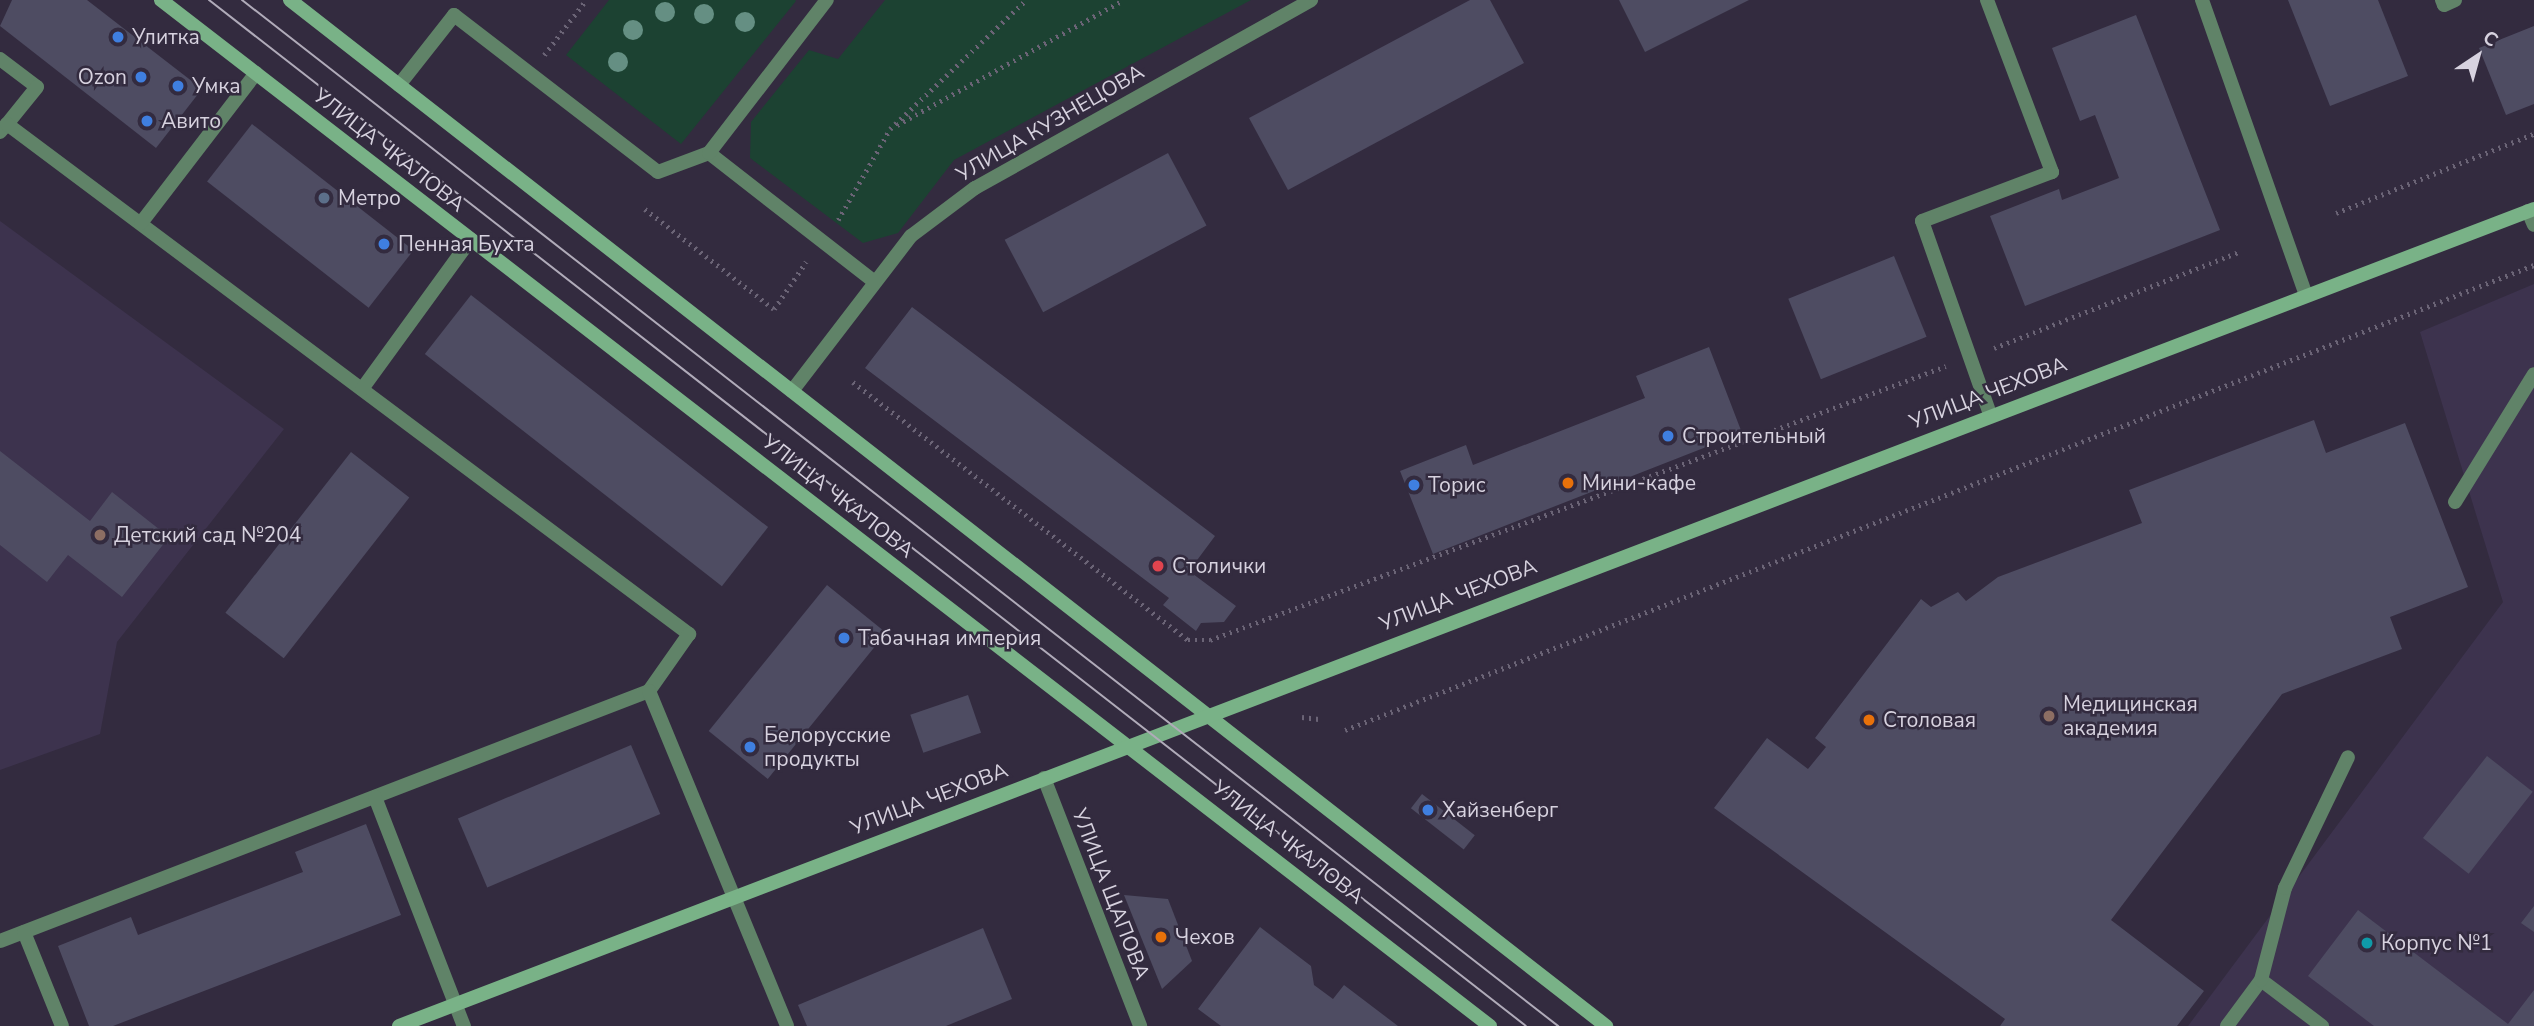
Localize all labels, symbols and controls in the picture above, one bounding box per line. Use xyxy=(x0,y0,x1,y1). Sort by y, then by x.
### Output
north arrow xyxy=(2443,21,2513,91)
place label: Улитка xyxy=(132,24,200,50)
text: С xyxy=(2477,25,2503,53)
marker: Улитка xyxy=(110,29,126,45)
street label: УЛИЦА КУЗНЕЦОВА xyxy=(952,59,1148,187)
place label: Ozon xyxy=(78,64,127,90)
marker: Ozon xyxy=(133,69,149,85)
place label: Умка xyxy=(192,73,241,99)
marker: Умка xyxy=(170,78,186,94)
street label: УЛИЦА ЧКАЛОВА xyxy=(308,83,470,217)
place label: Авито xyxy=(161,108,221,134)
marker: Авито xyxy=(139,113,155,129)
place label: Метро xyxy=(338,185,401,211)
marker: Метро xyxy=(316,190,332,206)
place label: Пенная Бухта xyxy=(398,231,535,257)
marker: Пенная Бухта xyxy=(376,236,392,252)
street label: УЛИЦА ЧЕХОВА xyxy=(1906,351,2070,435)
place label: Строительный xyxy=(1682,423,1826,449)
marker: Строительный xyxy=(1660,428,1676,444)
street label: УЛИЦА ЧКАЛОВА xyxy=(757,429,919,563)
place label: Мини-кафе xyxy=(1582,470,1696,496)
place label: Торис xyxy=(1428,472,1486,498)
marker: Мини-кафе xyxy=(1560,475,1576,491)
marker: Торис xyxy=(1406,477,1422,493)
place label: Детский сад №204 xyxy=(114,522,301,548)
marker: Детский сад №204 xyxy=(92,527,108,543)
place label: Столички xyxy=(1172,553,1266,579)
street label: УЛИЦА ЧЕХОВА xyxy=(1376,553,1540,637)
marker: Столички xyxy=(1150,558,1166,574)
place label: Табачная империя xyxy=(858,625,1041,651)
marker: Табачная империя xyxy=(836,630,852,646)
place label: Медицинская академия xyxy=(2063,691,2198,741)
place label: Столовая xyxy=(1883,707,1976,733)
marker: Медицинская академия xyxy=(2041,708,2057,724)
marker: Столовая xyxy=(1861,712,1877,728)
place label: Белорусские продукты xyxy=(764,722,891,772)
marker: Белорусские продукты xyxy=(742,739,758,755)
street label: УЛИЦА ЧЕХОВА xyxy=(847,757,1011,841)
street label: УЛИЦА ЧКАЛОВА xyxy=(1207,775,1369,909)
place label: Хайзенберг xyxy=(1442,797,1558,823)
marker: Хайзенберг xyxy=(1420,802,1436,818)
street label: УЛИЦА ЩАПОВА xyxy=(1067,805,1155,983)
place label: Чехов xyxy=(1175,924,1235,950)
marker: Чехов xyxy=(1153,929,1169,945)
place label: Корпус №1 xyxy=(2381,930,2492,956)
marker: Корпус №1 xyxy=(2359,935,2375,951)

